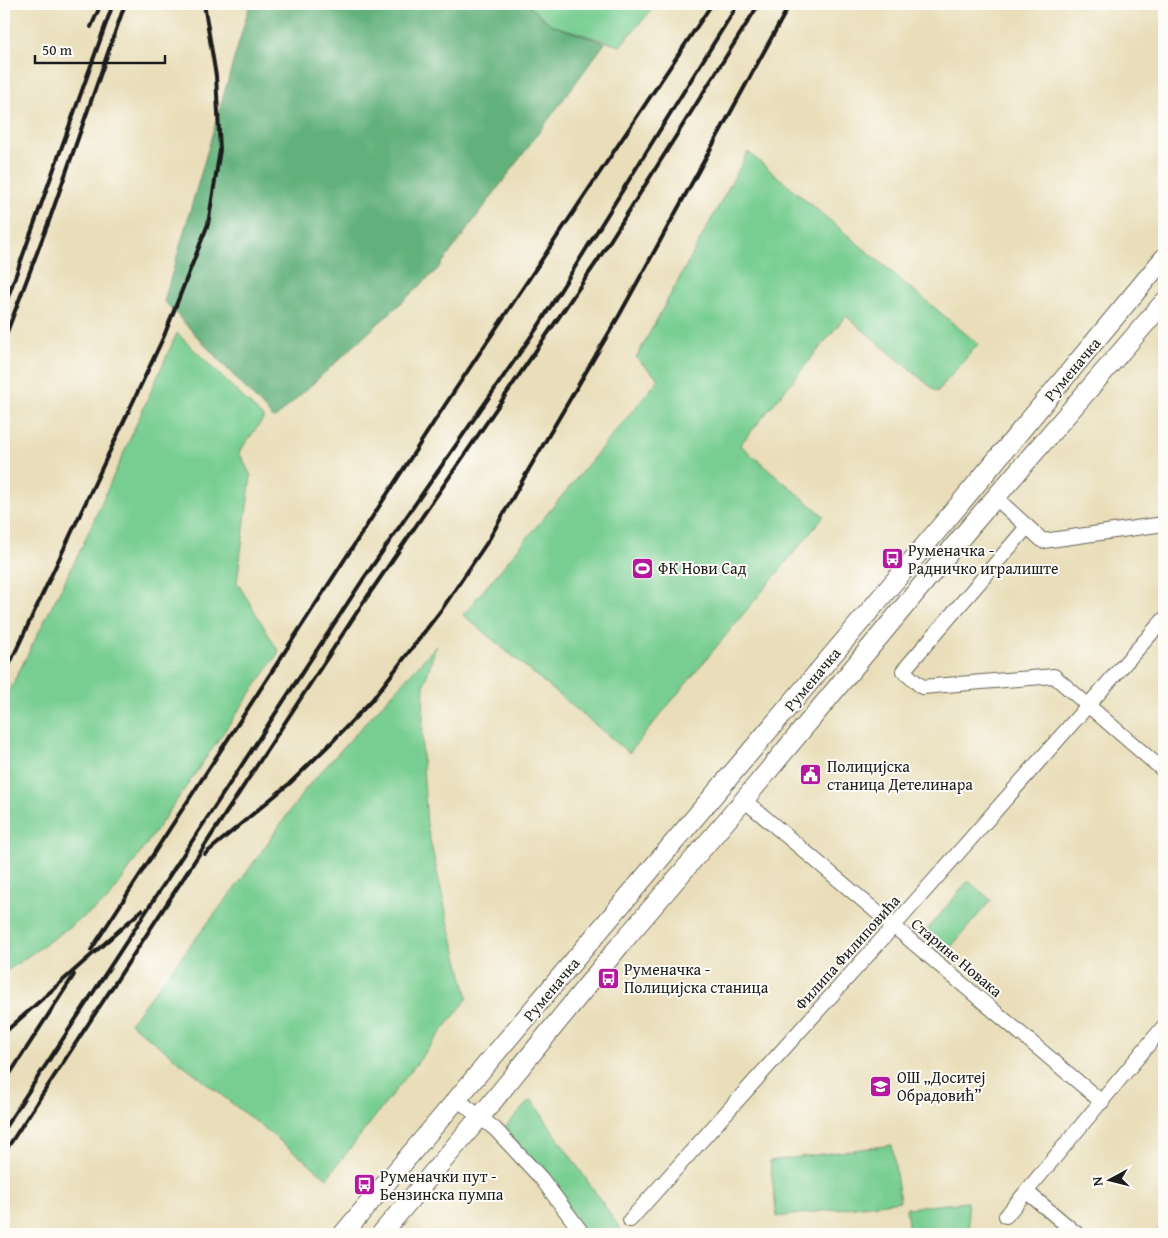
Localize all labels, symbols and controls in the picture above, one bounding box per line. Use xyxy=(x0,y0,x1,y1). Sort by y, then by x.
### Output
scale bar xyxy=(35,32,165,64)
text: 50 m xyxy=(42,39,73,60)
street label: Руменачка xyxy=(1038,331,1106,406)
place label: Руменачка - Радничко игралиште xyxy=(908,538,1059,580)
bus stop icon: Руменачка - Радничко игралиште xyxy=(880,547,904,571)
sports icon: ФК Нови Сад xyxy=(630,556,654,580)
place label: ФК Нови Сад xyxy=(658,556,747,580)
street label: Руменачка xyxy=(778,641,846,716)
place label: Полицијска станица Детелинара xyxy=(827,754,973,796)
public building icon: Полицијска станица Детелинара xyxy=(799,763,823,787)
street label: Филипа Филиповића xyxy=(789,889,906,1015)
street label: Старине Новака xyxy=(906,912,1008,1003)
street label: Руменачка xyxy=(517,951,585,1026)
place label: Руменачка - Полицијска станица xyxy=(624,957,769,999)
bus stop icon: Руменачка - Полицијска станица xyxy=(596,966,620,990)
place label: ОШ „Доситеј Обрадовић” xyxy=(897,1065,986,1107)
school or university icon: ОШ „Доситеј Обрадовић” xyxy=(869,1074,893,1098)
north arrow xyxy=(1086,1156,1136,1206)
place label: Руменачки пут - Бензинска пумпа xyxy=(380,1164,504,1206)
bus stop icon: Руменачки пут - Бензинска пумпа xyxy=(352,1173,376,1197)
text: N xyxy=(1087,1175,1108,1187)

